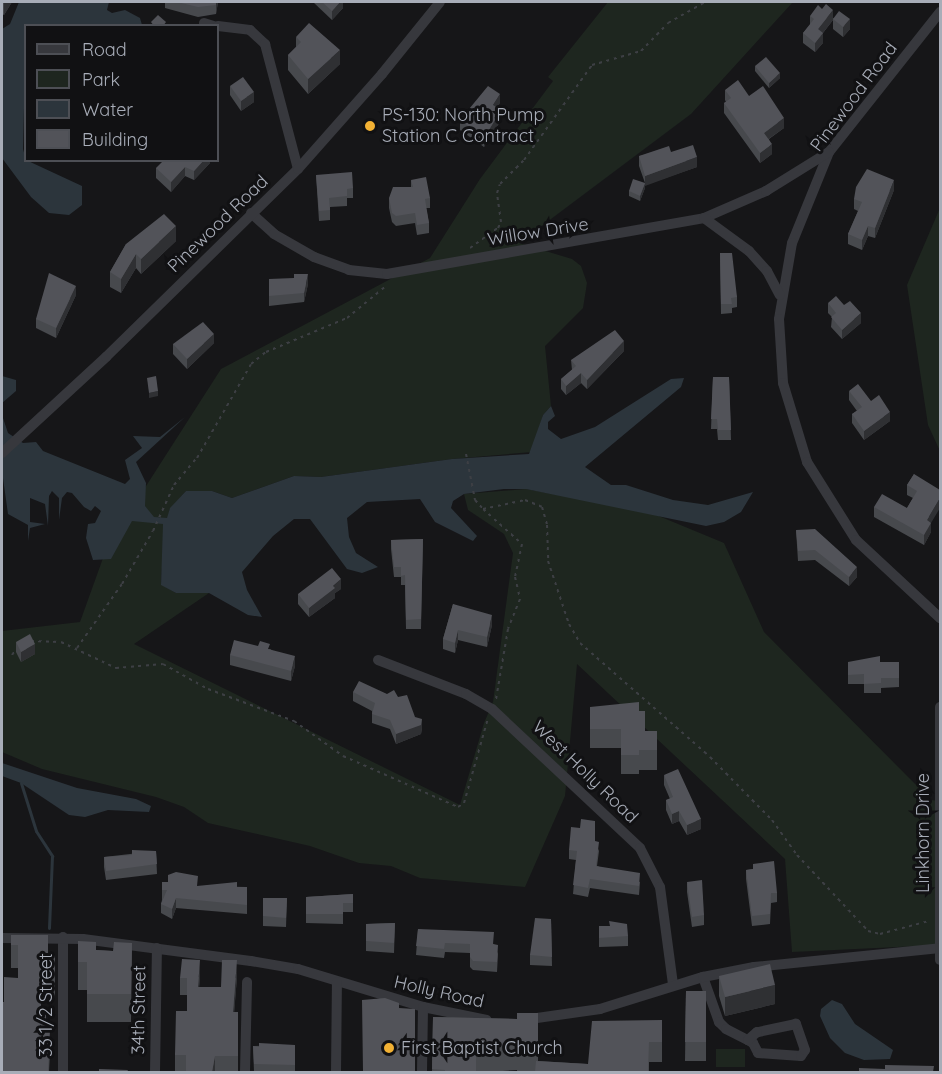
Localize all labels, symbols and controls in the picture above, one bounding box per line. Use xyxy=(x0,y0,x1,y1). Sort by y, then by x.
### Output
legend xyxy=(24,24,219,162)
text: Road xyxy=(82,38,127,61)
street label: Pinewood Road xyxy=(806,38,902,156)
text: Park xyxy=(82,68,120,91)
text: Water xyxy=(82,98,133,121)
place label: PS-130: North Pump Station C Contract xyxy=(382,105,544,148)
marker: PS-130: North Pump Station C Contract xyxy=(363,119,377,133)
text: Building xyxy=(82,128,148,151)
street label: Pinewood Road xyxy=(163,171,273,277)
street label: Willow Drive xyxy=(486,213,590,251)
street label: West Holly Road xyxy=(528,716,642,828)
street label: Linkhorn Drive xyxy=(912,773,934,893)
street label: 33 1/2 Street xyxy=(35,953,57,1057)
street label: 34th Street xyxy=(127,965,151,1055)
street label: Holly Road xyxy=(392,971,486,1013)
place label: First Baptist Church xyxy=(401,1037,563,1059)
marker: First Baptist Church xyxy=(382,1041,396,1055)

